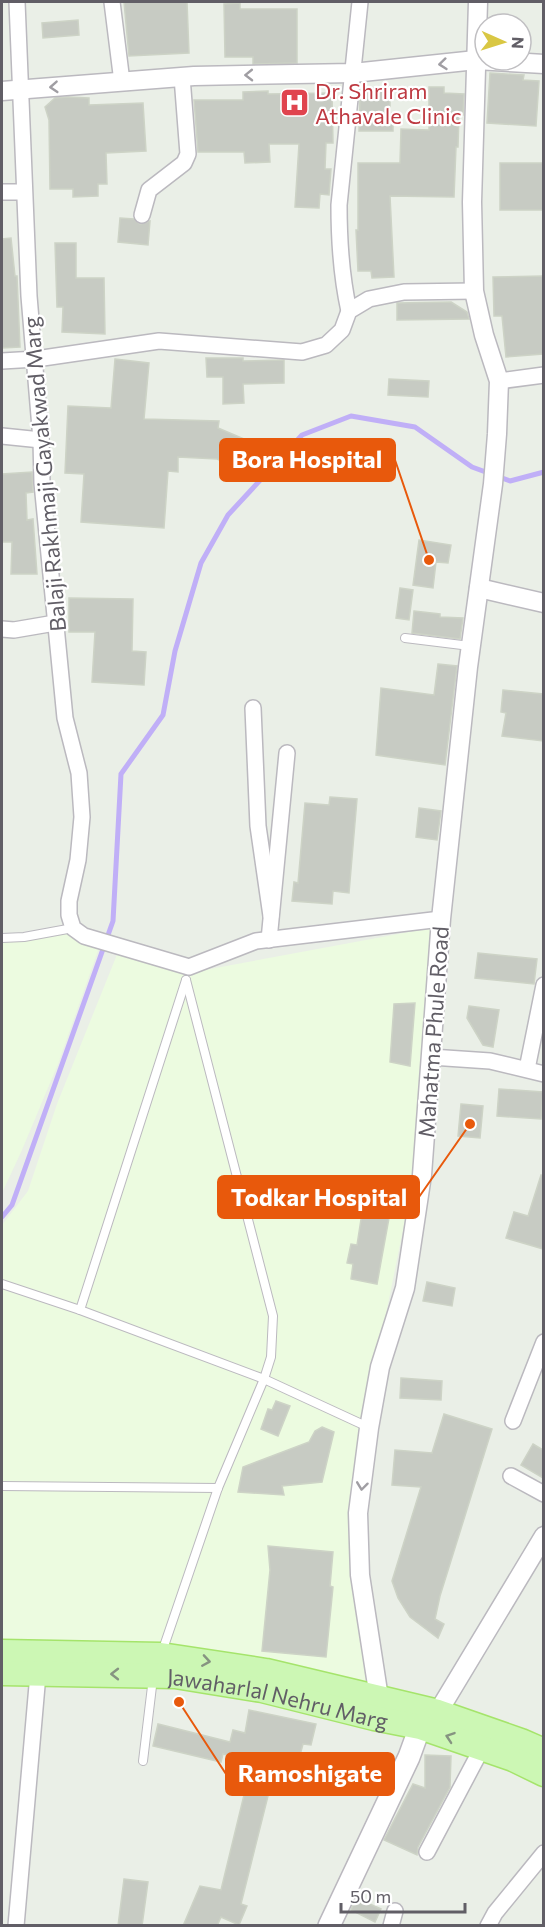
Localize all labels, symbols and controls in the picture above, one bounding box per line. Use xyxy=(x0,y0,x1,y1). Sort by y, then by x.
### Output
north arrow xyxy=(473,12,533,72)
text: N xyxy=(509,36,528,49)
one-way arrow xyxy=(439,57,448,69)
one-way arrow xyxy=(244,69,253,81)
place label: Dr. Shriram Athavale Clinic xyxy=(315,77,462,129)
one-way arrow xyxy=(50,80,59,93)
hospital icon: Dr. Shriram Athavale Clinic xyxy=(278,87,310,119)
street label: Balaji Rakhmaji Gayakwad Marg xyxy=(17,315,71,633)
callout: Bora Hospital xyxy=(220,439,395,481)
text: Bora Hospital xyxy=(232,444,382,473)
street label: Mahatma Phule Road xyxy=(412,925,454,1139)
callout: Todkar Hospital xyxy=(218,1176,419,1218)
text: Todkar Hospital xyxy=(231,1182,407,1211)
one-way arrow xyxy=(356,1481,368,1491)
one-way arrow xyxy=(202,1655,211,1667)
street label: Jawaharlal Nehru Marg xyxy=(167,1662,391,1734)
one-way arrow xyxy=(111,1668,120,1680)
one-way arrow xyxy=(445,1732,456,1745)
callout: Ramoshigate xyxy=(226,1753,394,1795)
text: Ramoshigate xyxy=(238,1758,382,1787)
scale bar xyxy=(341,1876,466,1914)
text: 50 m xyxy=(350,1885,391,1907)

